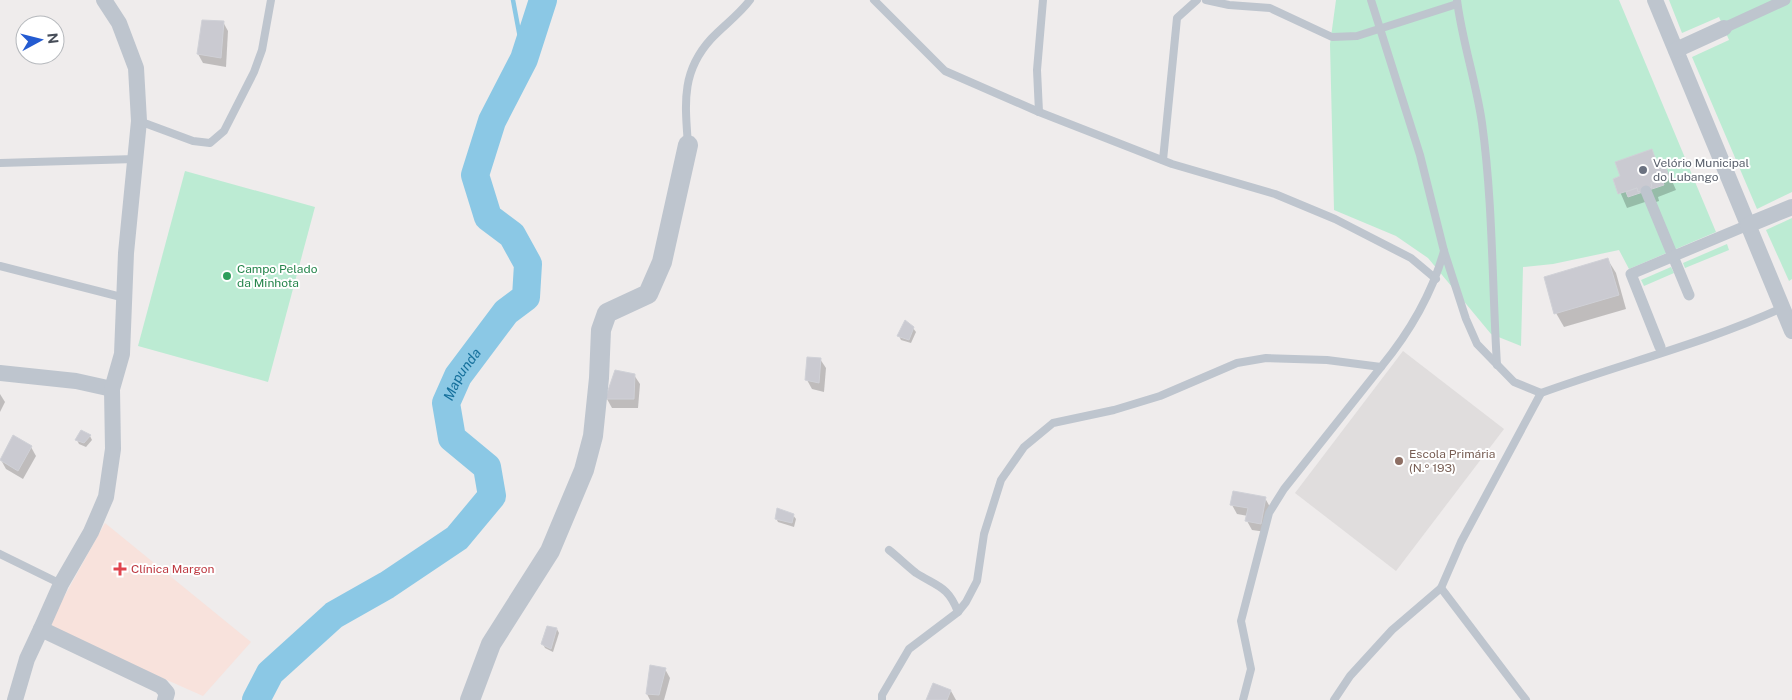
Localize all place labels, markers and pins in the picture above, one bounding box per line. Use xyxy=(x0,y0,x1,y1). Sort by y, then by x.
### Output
place label: Velório Municipal do Lubango xyxy=(1653,156,1749,184)
marker: Velório Municipal do Lubango xyxy=(1637,164,1649,176)
place label: Campo Pelado da Minhota xyxy=(237,262,318,290)
marker: Campo Pelado da Minhota xyxy=(221,270,233,282)
place label: Escola Primária (N.º 193) xyxy=(1409,447,1495,475)
marker: Escola Primária (N.º 193) xyxy=(1393,455,1405,467)
marker: Clínica Margon xyxy=(113,562,127,576)
place label: Clínica Margon xyxy=(131,562,214,576)

